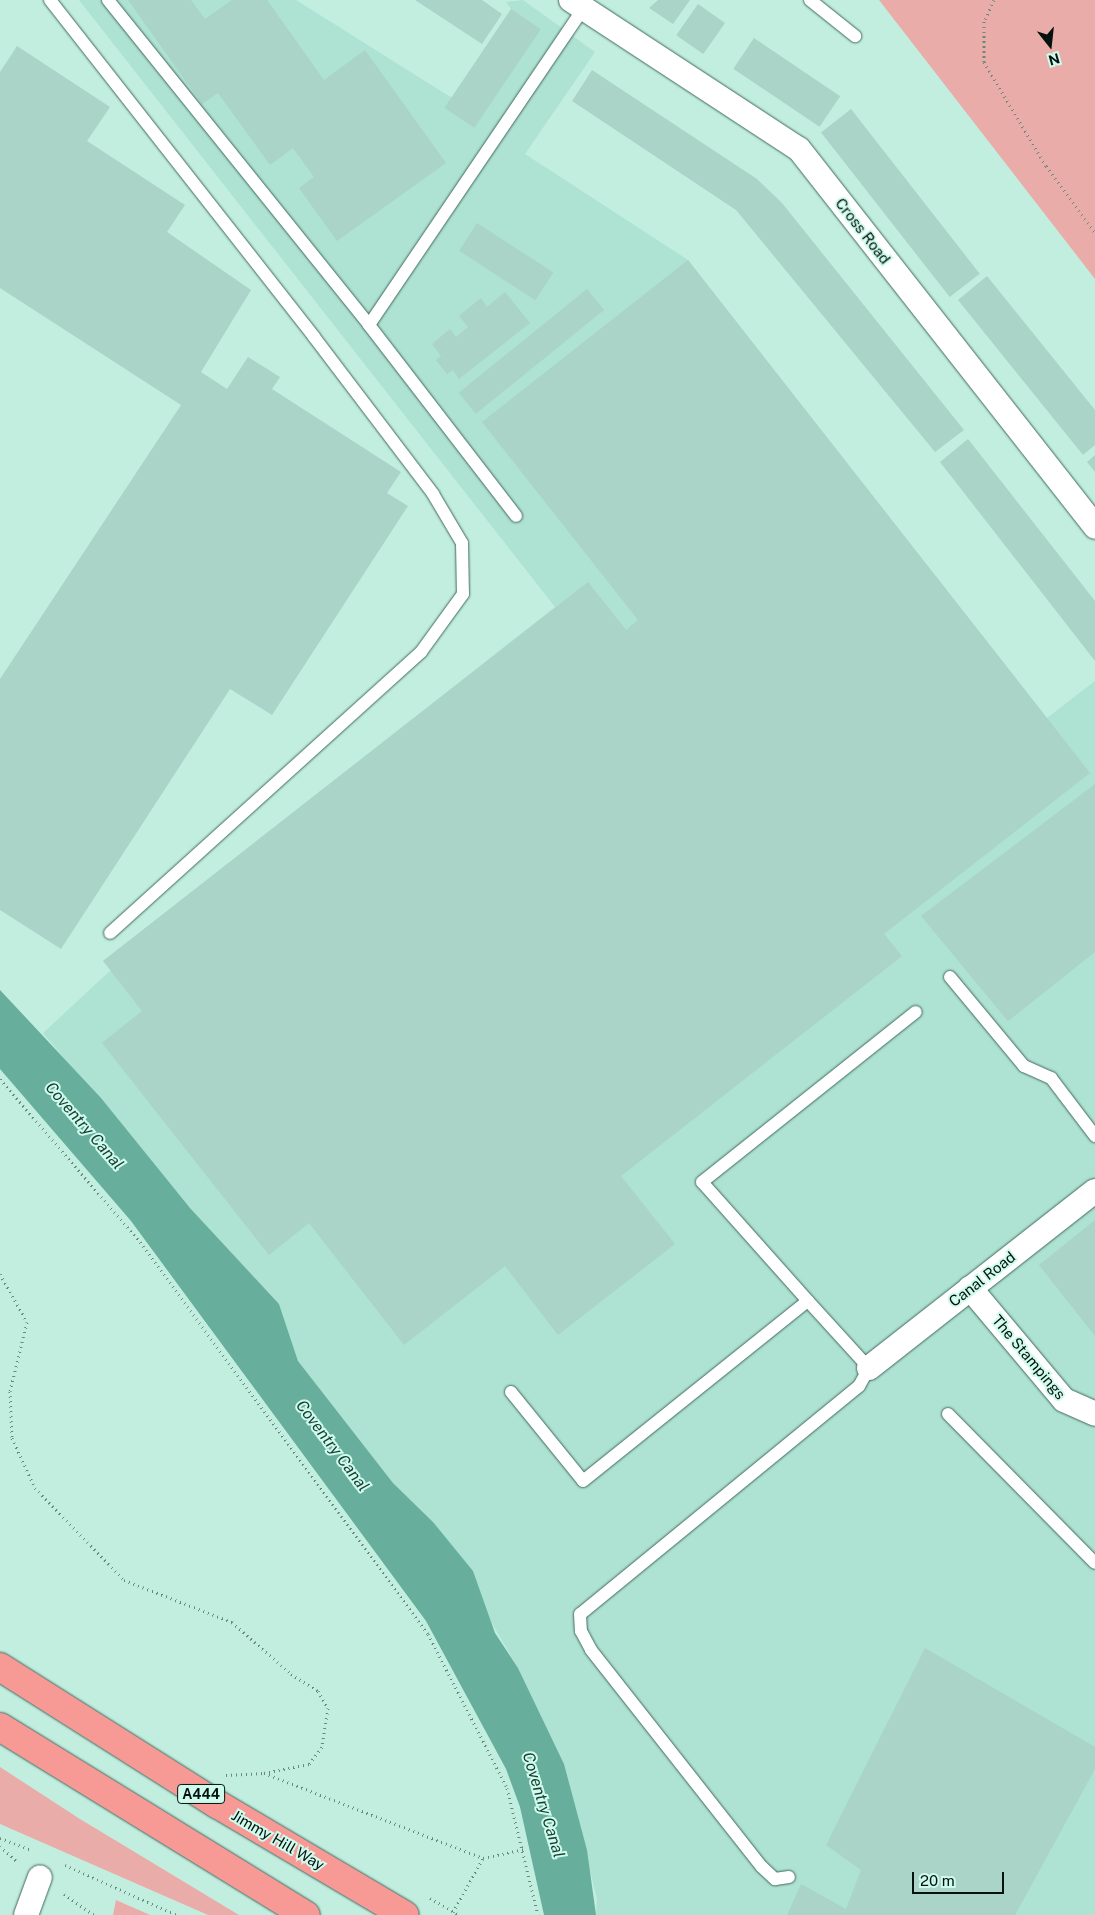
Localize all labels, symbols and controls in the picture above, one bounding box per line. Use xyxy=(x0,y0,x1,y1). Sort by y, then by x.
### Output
north arrow xyxy=(1025,20,1075,70)
text: N xyxy=(1047,50,1062,69)
street label: Cross Road xyxy=(832,194,894,268)
water label: Coventry Canal xyxy=(41,1078,127,1174)
street label: Canal Road xyxy=(945,1248,1019,1310)
street label: The Stampings xyxy=(989,1311,1069,1403)
water label: Coventry Canal xyxy=(291,1396,373,1496)
water label: Coventry Canal xyxy=(518,1750,568,1860)
road number: A444 xyxy=(176,1782,226,1806)
street label: Jimmy Hill Way xyxy=(228,1806,328,1874)
scale bar xyxy=(915,1862,1008,1894)
text: 20 m xyxy=(920,1872,955,1889)

